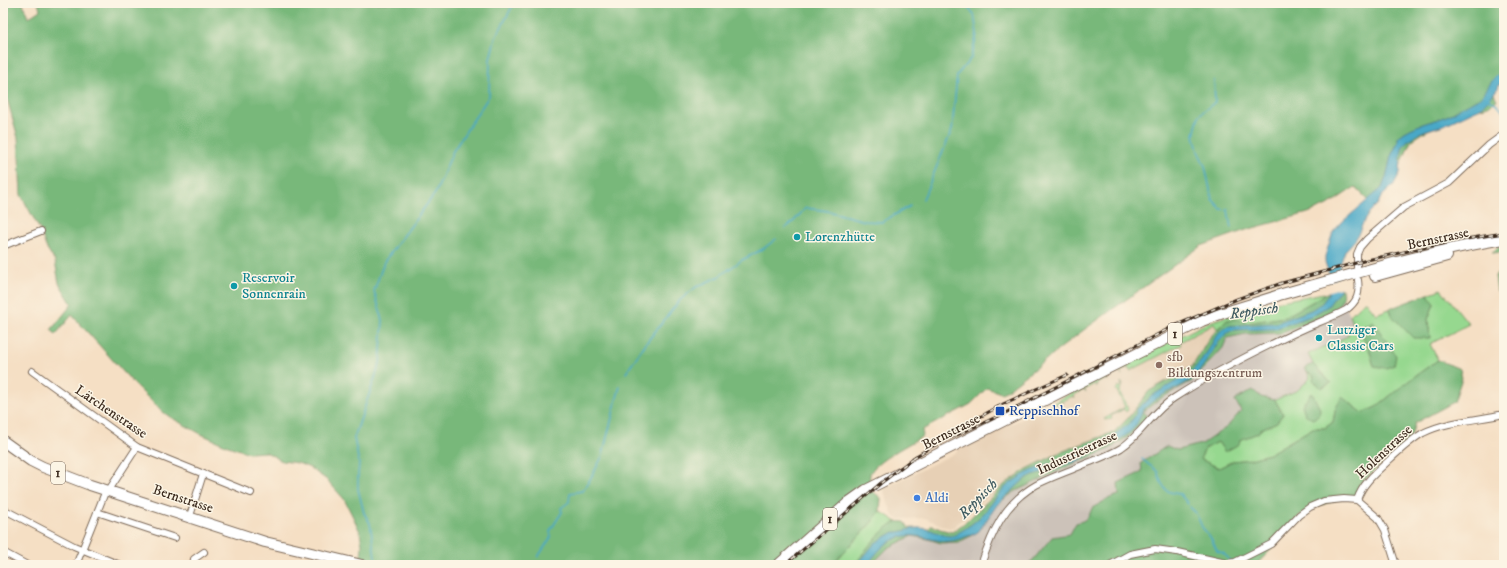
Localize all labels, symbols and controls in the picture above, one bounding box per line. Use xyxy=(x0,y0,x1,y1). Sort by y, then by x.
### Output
street label: Bernstrasse xyxy=(1405,224,1471,254)
place label: Lorenzhütte xyxy=(805,228,875,246)
marker: Lorenzhütte xyxy=(792,232,802,242)
place label: Reservoir Sonnenrain xyxy=(242,269,307,303)
marker: Reservoir Sonnenrain xyxy=(229,281,239,291)
water label: Reppisch xyxy=(1228,298,1280,324)
place label: Lutziger Classic Cars xyxy=(1327,321,1394,355)
road number: 1 xyxy=(1168,323,1182,345)
marker: Lutziger Classic Cars xyxy=(1314,333,1324,343)
place label: sfb Bildungszentrum xyxy=(1167,348,1263,382)
marker: sfb Bildungszentrum xyxy=(1154,360,1164,370)
street label: Lärchenstrasse xyxy=(72,381,151,443)
place label: Reppischhof xyxy=(1009,402,1081,420)
marker: Reppischhof xyxy=(994,405,1006,417)
street label: Bernstrasse xyxy=(919,410,983,454)
street label: Holenstrasse xyxy=(1352,421,1416,483)
street label: Industriestrasse xyxy=(1034,427,1120,479)
road number: 1 xyxy=(51,462,65,484)
water label: Reppisch xyxy=(954,475,1002,524)
street label: Bernstrasse xyxy=(150,481,216,517)
place label: Aldi xyxy=(925,489,949,507)
marker: Aldi xyxy=(912,493,922,503)
road number: 1 xyxy=(823,508,837,530)

